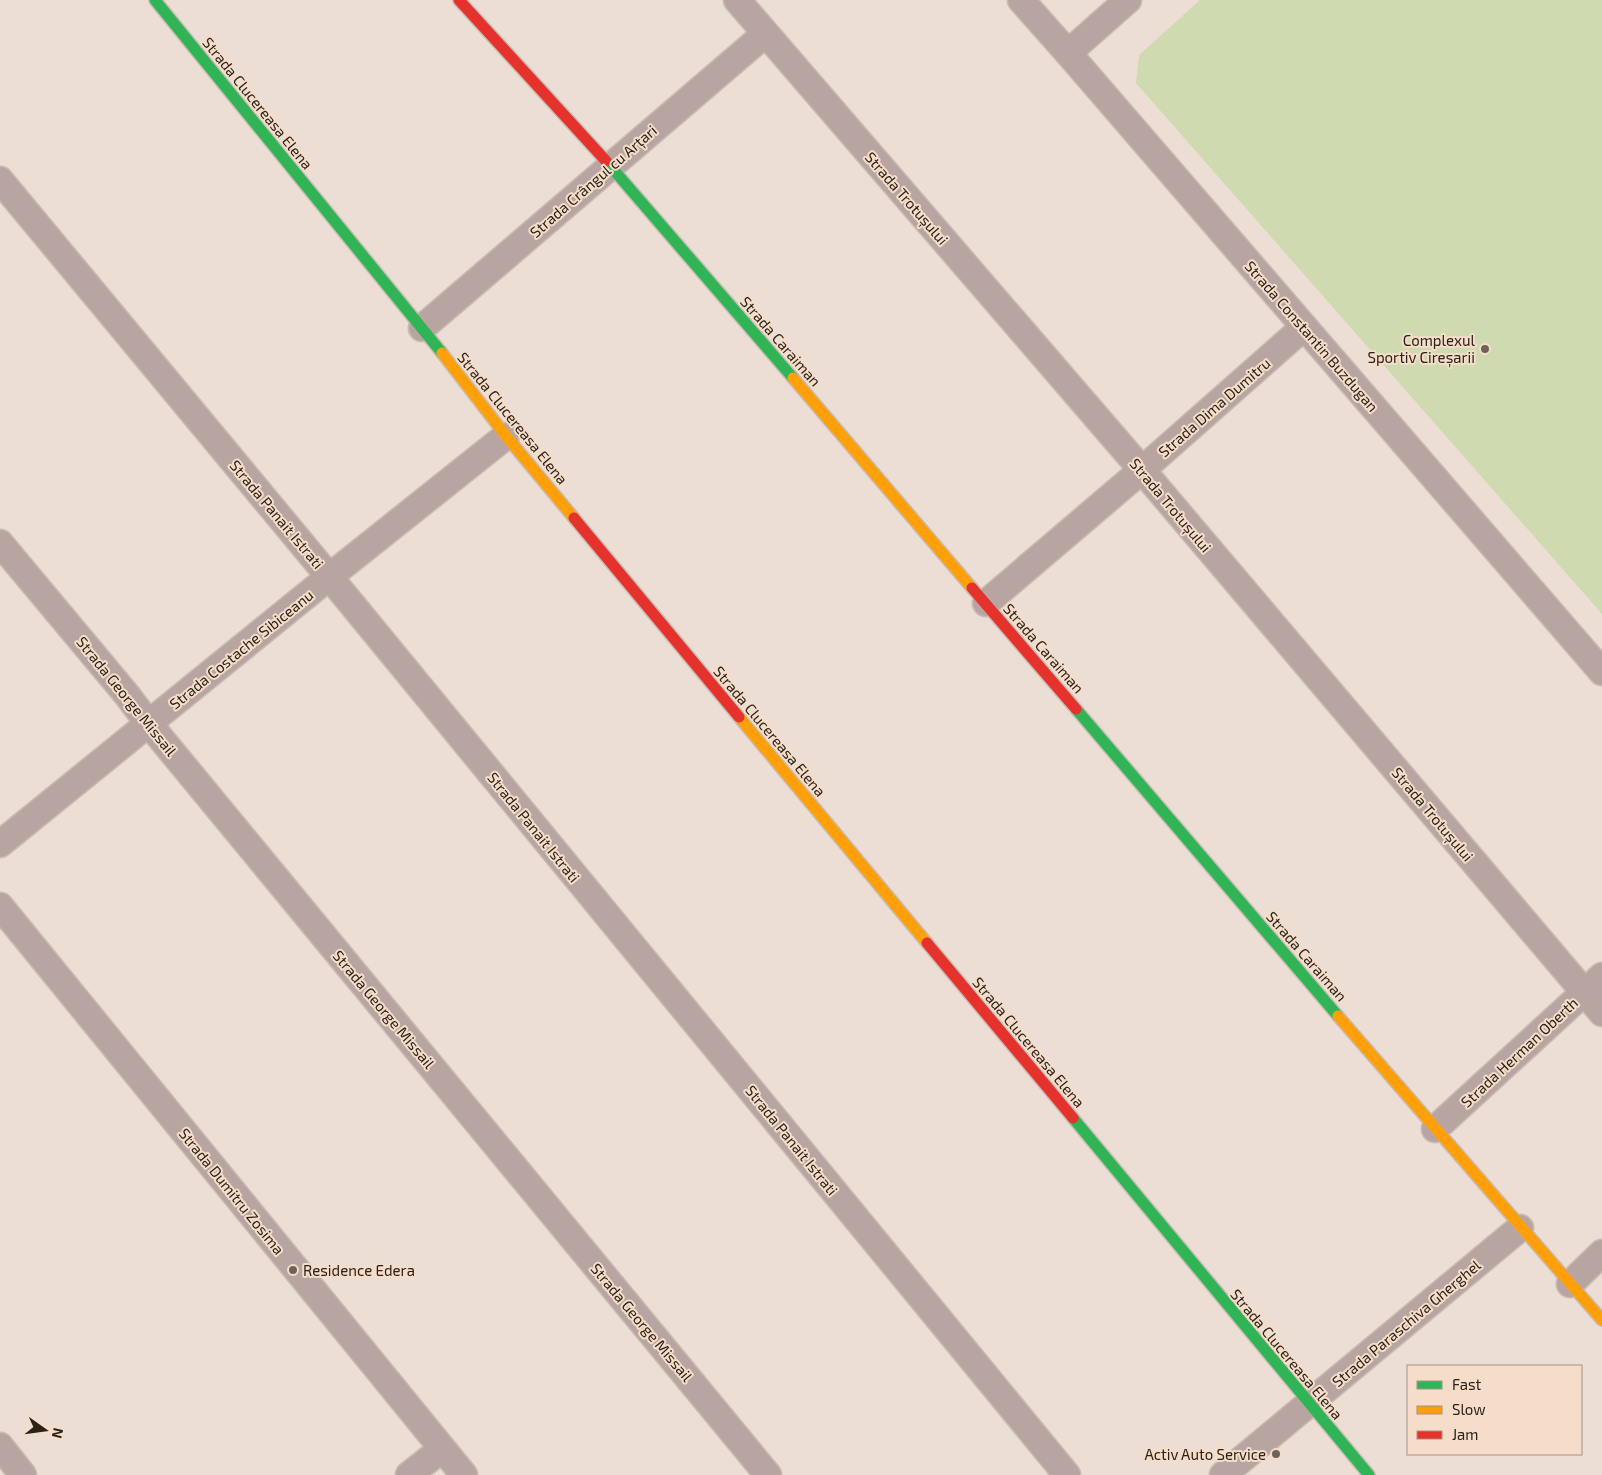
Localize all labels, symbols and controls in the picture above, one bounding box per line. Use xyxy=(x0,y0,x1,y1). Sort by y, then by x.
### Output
street label: Strada Clucereasa Elena xyxy=(199,33,317,173)
street label: Strada Crângul cu Arțari xyxy=(526,121,661,243)
street label: Strada Trotușului xyxy=(860,148,952,249)
street label: Strada Constantin Buzdugan xyxy=(1242,257,1382,415)
street label: Strada Caraiman xyxy=(737,292,825,390)
place label: Complexul Sportiv Cireșarii xyxy=(1367,331,1476,368)
marker: Complexul Sportiv Cireșarii xyxy=(1479,343,1491,355)
street label: Strada Clucereasa Elena xyxy=(454,348,572,488)
street label: Strada Dima Dumitru xyxy=(1154,353,1274,461)
street label: Strada Trotușului xyxy=(1125,454,1215,557)
street label: Strada Panait Istrati xyxy=(226,456,328,572)
street label: Strada Costache Sibiceanu xyxy=(165,585,317,713)
street label: Strada Caraiman xyxy=(1000,599,1088,697)
street label: Strada George Missail xyxy=(73,633,181,760)
street label: Strada Clucereasa Elena xyxy=(710,662,830,800)
street label: Strada Trotușului xyxy=(1387,763,1477,866)
street label: Strada Panait Istrati xyxy=(484,768,584,886)
street label: Strada Caraiman xyxy=(1263,907,1351,1005)
street label: Strada George Missail xyxy=(329,946,439,1072)
street label: Strada Clucereasa Elena xyxy=(969,973,1089,1111)
street label: Strada Herman Oberth xyxy=(1457,993,1581,1111)
street label: Strada Panait Istrati xyxy=(742,1081,842,1199)
street label: Strada Dumitru Zosima xyxy=(176,1124,288,1258)
street label: Strada Paraschiva Gherghel xyxy=(1328,1255,1484,1390)
street label: Strada George Missail xyxy=(587,1259,697,1385)
place label: Residence Edera xyxy=(303,1261,415,1279)
marker: Residence Edera xyxy=(287,1264,299,1276)
street label: Strada Clucereasa Elena xyxy=(1227,1285,1347,1423)
legend xyxy=(1407,1365,1582,1455)
text: Fast xyxy=(1452,1375,1482,1393)
text: Slow xyxy=(1452,1400,1486,1418)
north arrow xyxy=(20,1405,70,1455)
text: Jam xyxy=(1452,1425,1478,1443)
text: N xyxy=(49,1426,68,1440)
place label: Activ Auto Service xyxy=(1144,1445,1266,1463)
marker: Activ Auto Service xyxy=(1270,1448,1282,1460)

